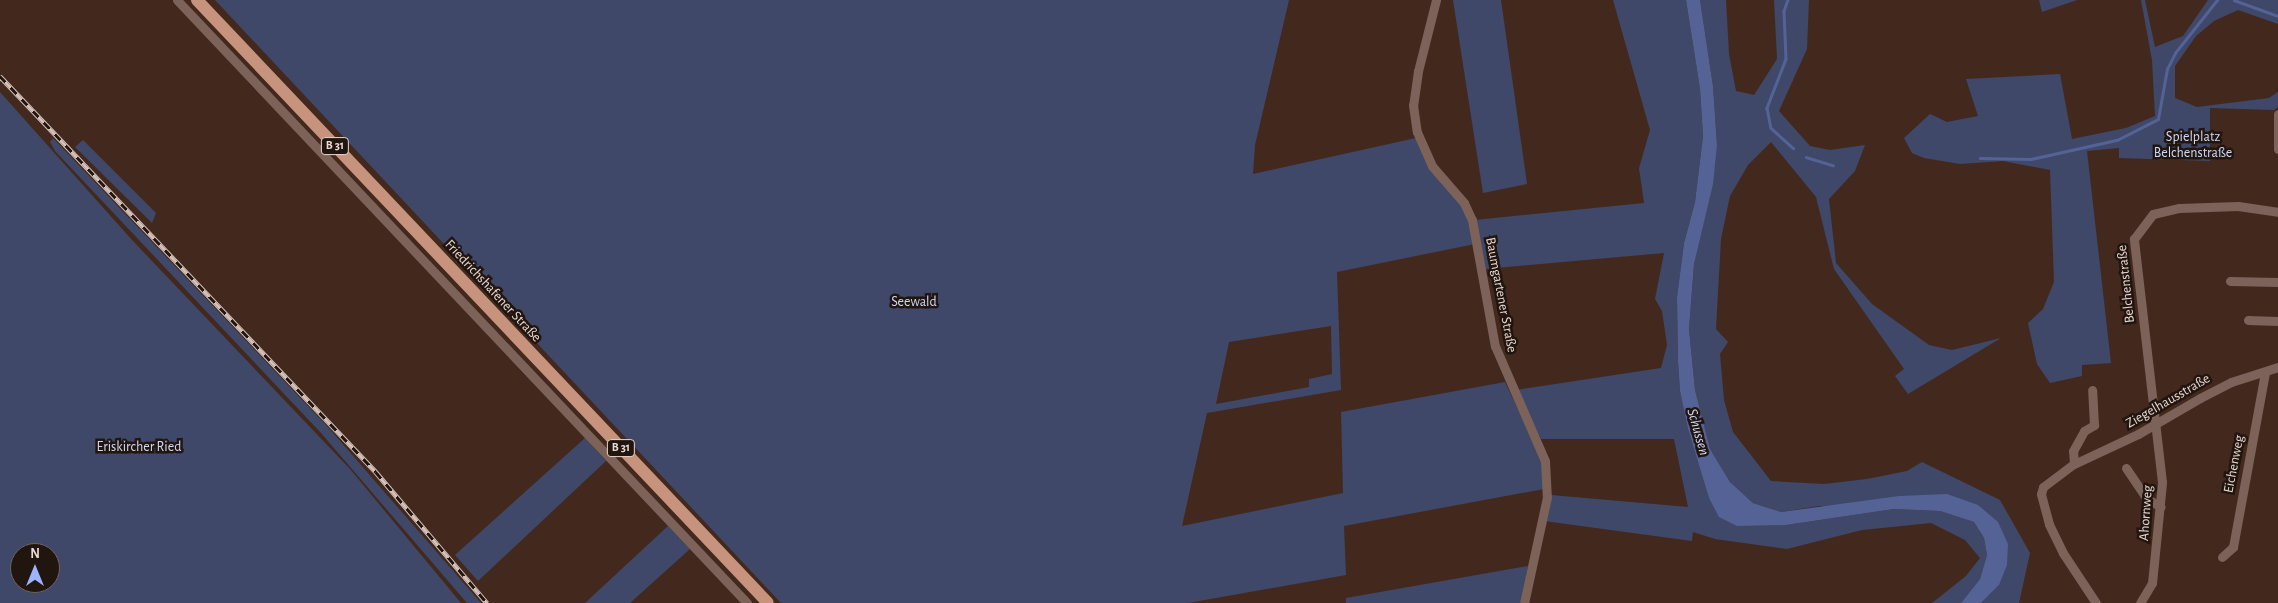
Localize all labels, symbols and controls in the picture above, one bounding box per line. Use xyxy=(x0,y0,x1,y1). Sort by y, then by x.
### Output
park label: Spielplatz Belchenstraße xyxy=(2154,129,2232,162)
road number: B 31 xyxy=(320,136,350,156)
street label: Friedrichshafener Straße xyxy=(441,236,545,346)
street label: Baumgartener Straße xyxy=(1482,236,1520,354)
street label: Belchenstraße xyxy=(2114,244,2138,324)
park label: Seewald xyxy=(891,294,937,310)
street label: Ziegelhausstraße xyxy=(2123,370,2213,432)
water label: Schussen xyxy=(1683,407,1713,457)
street label: Eichenweg xyxy=(2220,434,2248,494)
road number: B 31 xyxy=(606,438,636,458)
park label: Eriskircher Ried xyxy=(97,439,181,455)
street label: Ahornweg xyxy=(2136,485,2156,541)
north arrow xyxy=(10,543,60,593)
text: N xyxy=(30,547,40,561)

